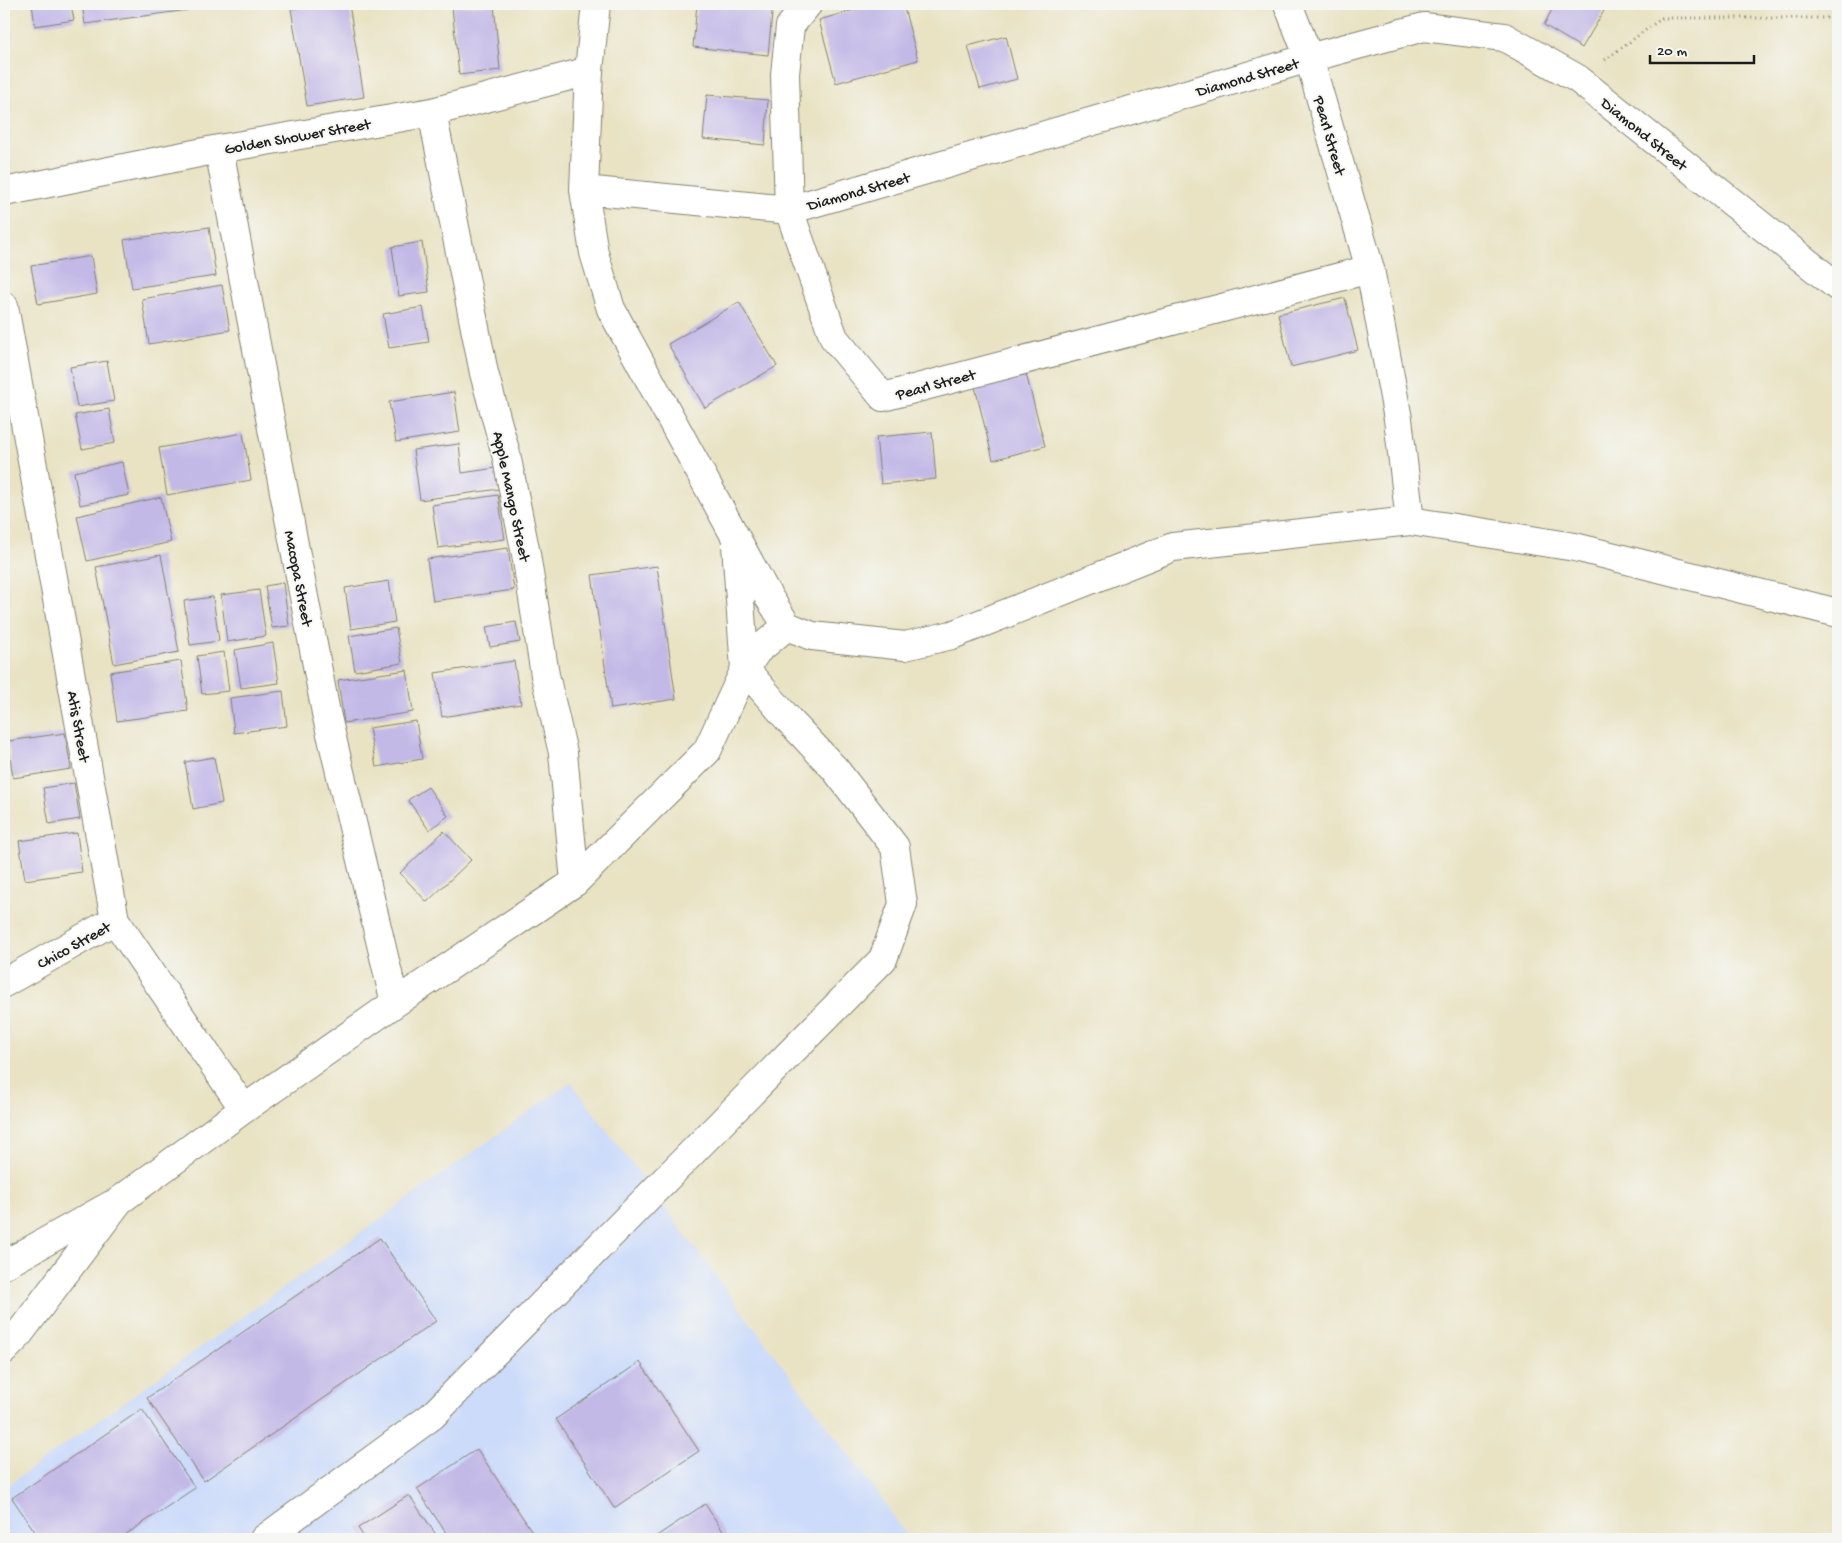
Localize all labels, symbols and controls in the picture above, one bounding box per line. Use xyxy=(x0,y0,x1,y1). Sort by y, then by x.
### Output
scale bar xyxy=(1650,32,1753,64)
text: 20 m xyxy=(1657,43,1687,61)
street label: Diamond Street xyxy=(1193,55,1303,103)
street label: Pearl Street xyxy=(1307,93,1348,179)
street label: Diamond Street xyxy=(1595,94,1691,177)
street label: Golden Shower Street xyxy=(223,116,374,161)
street label: Diamond Street xyxy=(804,169,914,217)
street label: Pearl Street xyxy=(893,366,979,406)
street label: Apple Mango Street xyxy=(487,430,533,565)
street label: Macopa Street xyxy=(278,529,315,630)
street label: Atis Street xyxy=(61,690,92,765)
street label: Chico Street xyxy=(35,918,116,975)

